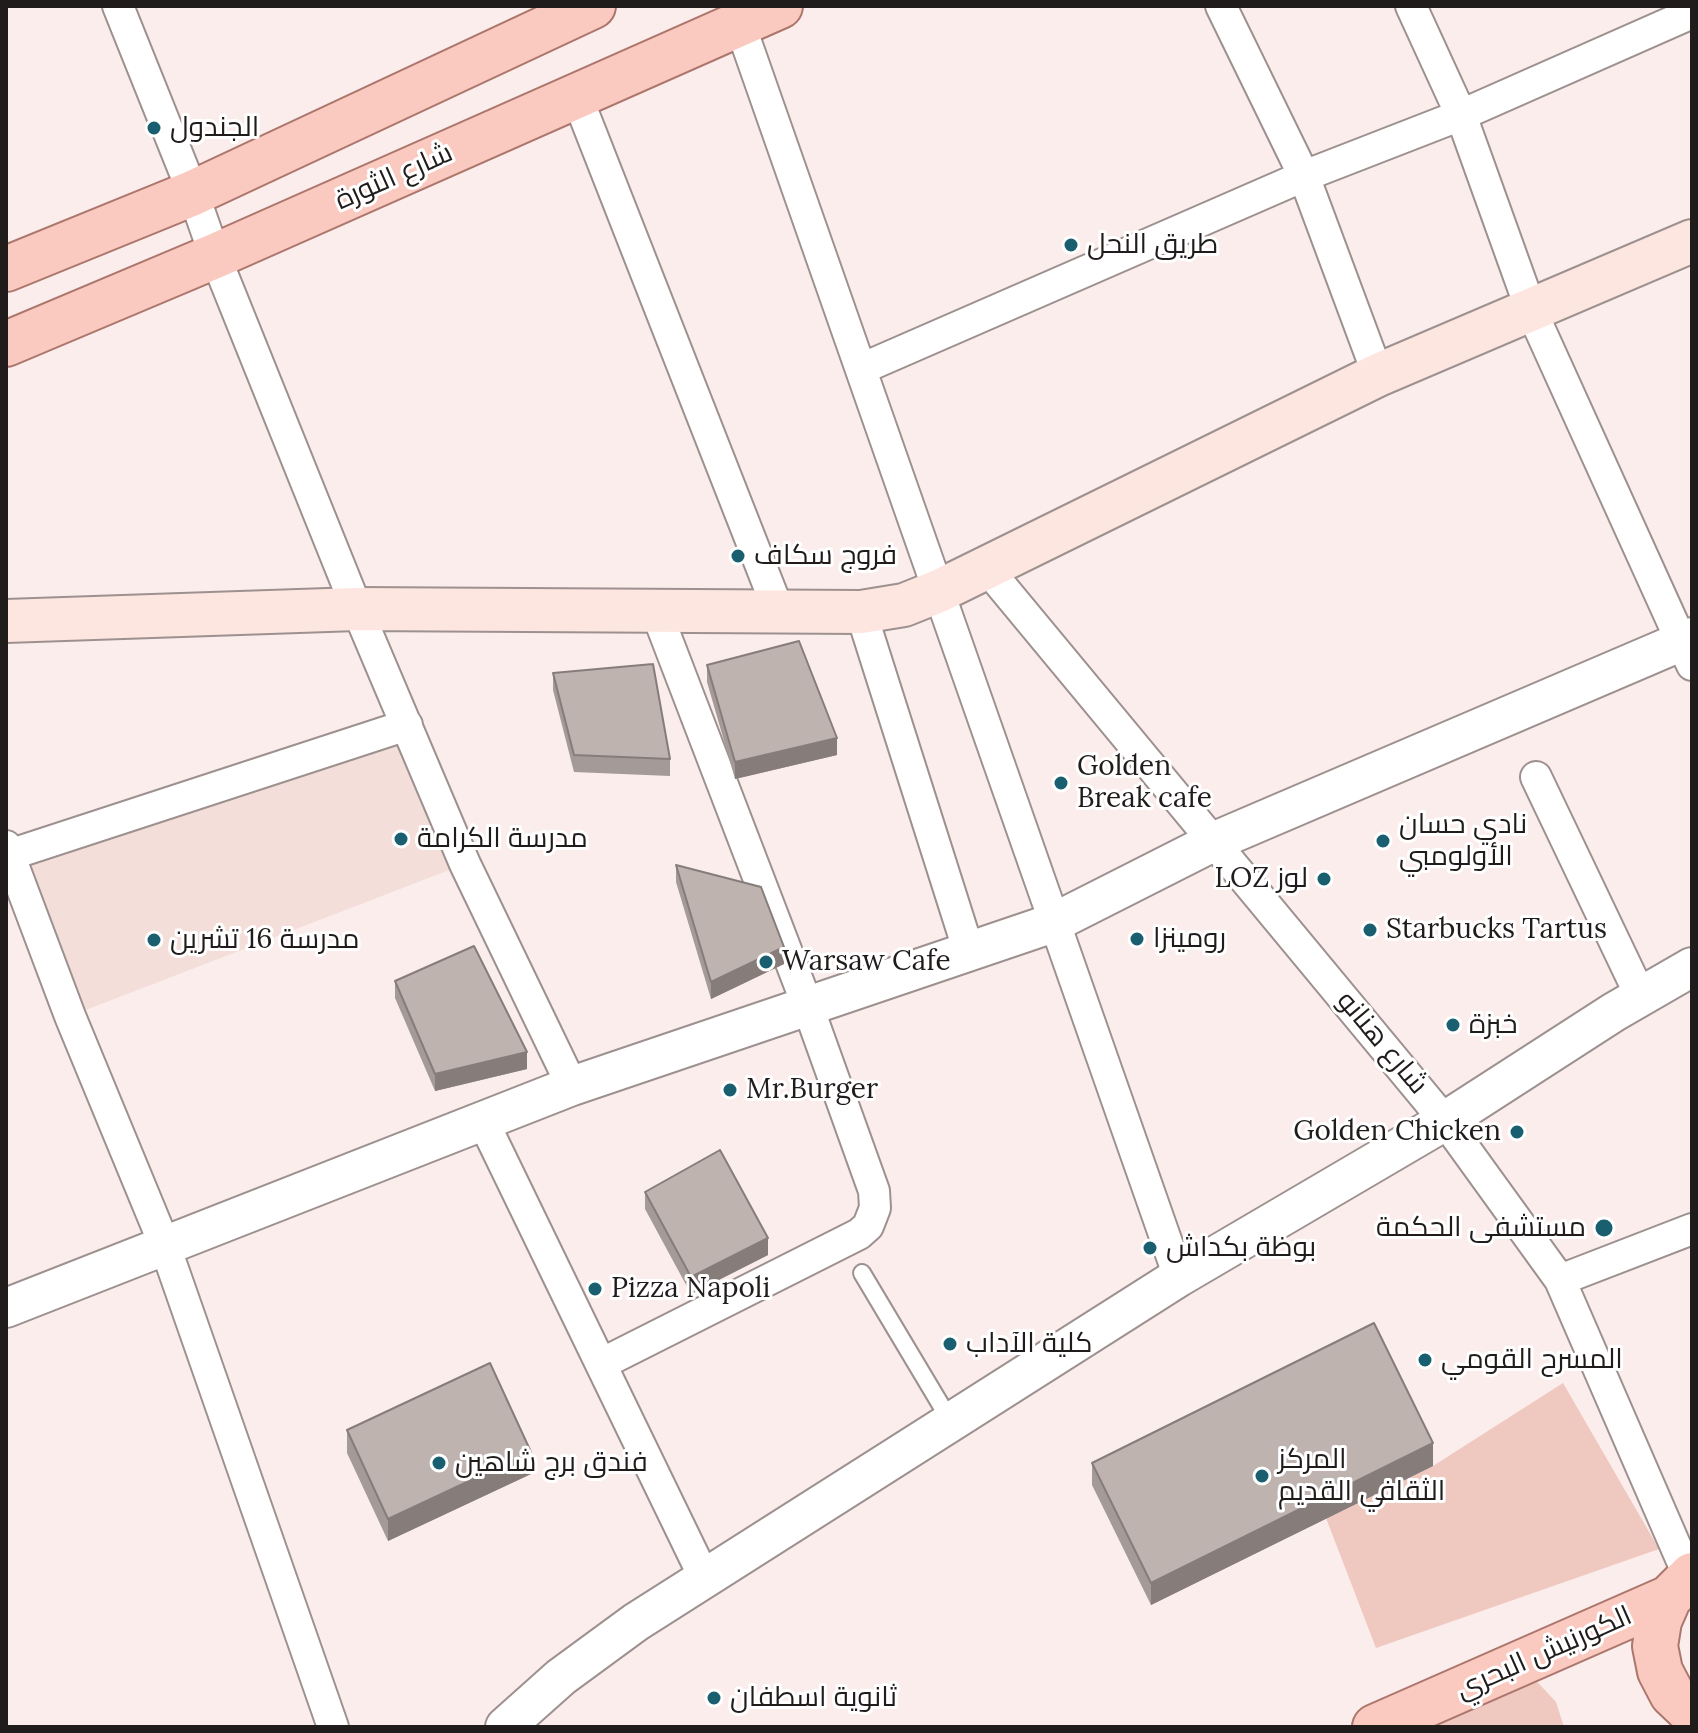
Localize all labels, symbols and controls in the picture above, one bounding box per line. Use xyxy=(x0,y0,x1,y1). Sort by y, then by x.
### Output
place label: الجندول xyxy=(170,111,259,145)
marker: الجندول xyxy=(145,119,163,137)
street label: شارع الثورة xyxy=(330,136,458,218)
place label: طريق النحل xyxy=(1087,228,1218,262)
marker: طريق النحل xyxy=(1062,236,1080,254)
place label: فروج سكاف xyxy=(754,539,897,573)
marker: فروج سكاف xyxy=(729,547,747,565)
place label: Golden Break cafe xyxy=(1077,750,1212,816)
marker: Golden Break cafe xyxy=(1052,774,1070,792)
place label: نادي حسان الأولومبي xyxy=(1399,808,1527,874)
place label: مدرسة الكرامة xyxy=(417,822,588,856)
marker: مدرسة الكرامة xyxy=(392,830,410,848)
marker: نادي حسان الأولومبي xyxy=(1374,832,1392,850)
place label: LOZ لوز xyxy=(1214,862,1308,896)
marker: LOZ لوز xyxy=(1315,870,1333,888)
place label: Starbucks Tartus xyxy=(1386,913,1607,947)
marker: Starbucks Tartus xyxy=(1361,921,1379,939)
place label: رومينزا xyxy=(1153,922,1226,956)
place label: مدرسة 16 تشرين xyxy=(170,923,360,957)
marker: رومينزا xyxy=(1128,930,1146,948)
marker: مدرسة 16 تشرين xyxy=(145,931,163,949)
place label: Warsaw Cafe xyxy=(782,945,951,979)
marker: Warsaw Cafe xyxy=(757,953,775,971)
street label: شارع هنانو xyxy=(1329,985,1435,1101)
place label: خبزة xyxy=(1469,1008,1518,1042)
marker: خبزة xyxy=(1444,1016,1462,1034)
place label: Mr.Burger xyxy=(746,1073,878,1107)
marker: Mr.Burger xyxy=(721,1081,739,1099)
place label: Golden Chicken xyxy=(1293,1115,1501,1149)
marker: Golden Chicken xyxy=(1508,1123,1526,1141)
place label: مستشفى الحكمة xyxy=(1376,1211,1586,1245)
marker: مستشفى الحكمة xyxy=(1593,1217,1615,1239)
place label: بوظة بكداش xyxy=(1166,1231,1316,1265)
marker: بوظة بكداش xyxy=(1141,1239,1159,1257)
place label: Pizza Napoli xyxy=(611,1272,770,1306)
marker: Pizza Napoli xyxy=(586,1280,604,1298)
place label: كلية الآداب xyxy=(966,1327,1093,1361)
marker: كلية الآداب xyxy=(941,1335,959,1353)
place label: المسرح القومي xyxy=(1441,1343,1623,1377)
marker: المسرح القومي xyxy=(1416,1351,1434,1369)
place label: المركز الثقافي القديم xyxy=(1278,1443,1445,1509)
place label: فندق برج شاهين xyxy=(455,1446,648,1480)
marker: فندق برج شاهين xyxy=(430,1454,448,1472)
marker: المركز الثقافي القديم xyxy=(1253,1467,1271,1485)
street label: الكورنيش البحري xyxy=(1451,1599,1637,1707)
place label: ثانوية اسطفان xyxy=(730,1681,897,1715)
marker: ثانوية اسطفان xyxy=(705,1689,723,1707)

